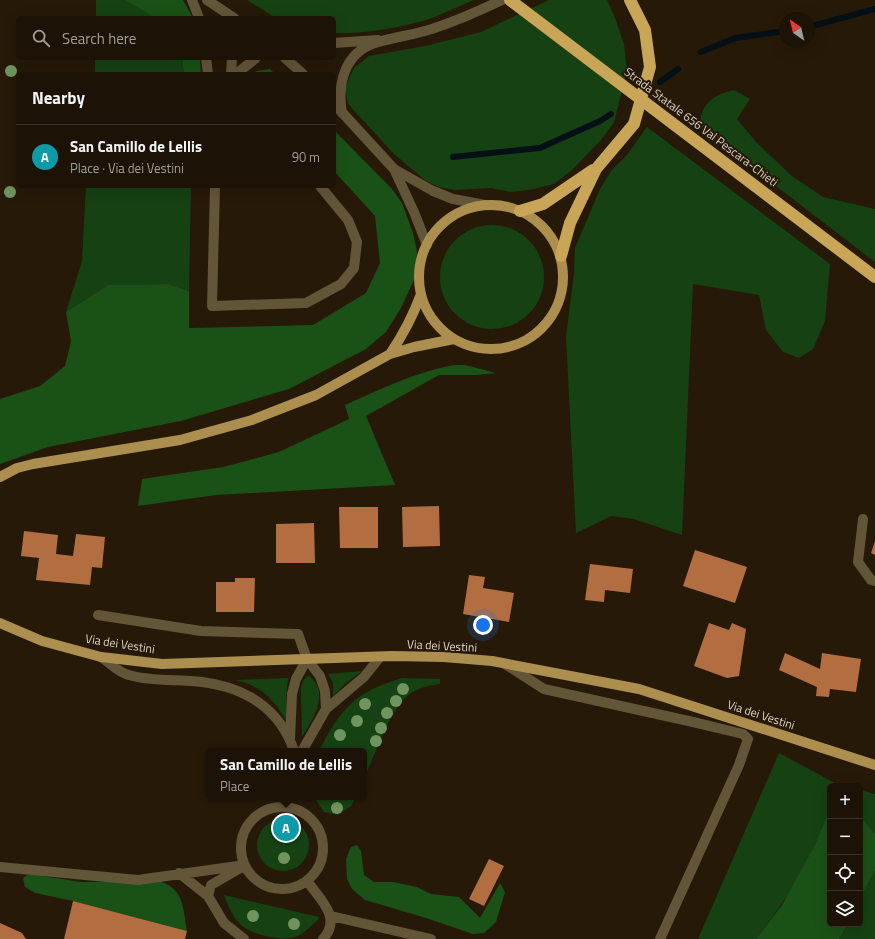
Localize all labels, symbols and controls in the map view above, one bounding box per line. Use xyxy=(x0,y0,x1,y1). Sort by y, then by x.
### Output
north arrow xyxy=(779,12,815,48)
search box xyxy=(16,16,336,60)
icon: search xyxy=(30,27,52,49)
text: Search here xyxy=(62,27,136,50)
street label: Strada Statale 656 Val Pescara-Chieti xyxy=(620,62,782,191)
text: Nearby xyxy=(32,85,85,111)
text: San Camillo de Lellis xyxy=(70,135,202,158)
text: A xyxy=(41,147,49,167)
text: 90 m xyxy=(292,147,320,167)
text: Place · Via dei Vestini xyxy=(70,158,184,178)
your location xyxy=(473,615,493,635)
street label: Via dei Vestini xyxy=(84,629,156,658)
street label: Via dei Vestini xyxy=(407,634,478,657)
street label: Via dei Vestini xyxy=(725,695,797,734)
popup xyxy=(205,748,367,800)
text: San Camillo de Lellis xyxy=(220,753,352,776)
text: Place xyxy=(220,776,249,796)
map controls xyxy=(827,783,863,927)
button: + xyxy=(827,783,863,819)
pin: A xyxy=(273,813,299,843)
button: − xyxy=(827,819,863,855)
button: locate xyxy=(827,855,863,891)
button: layers xyxy=(827,891,863,927)

